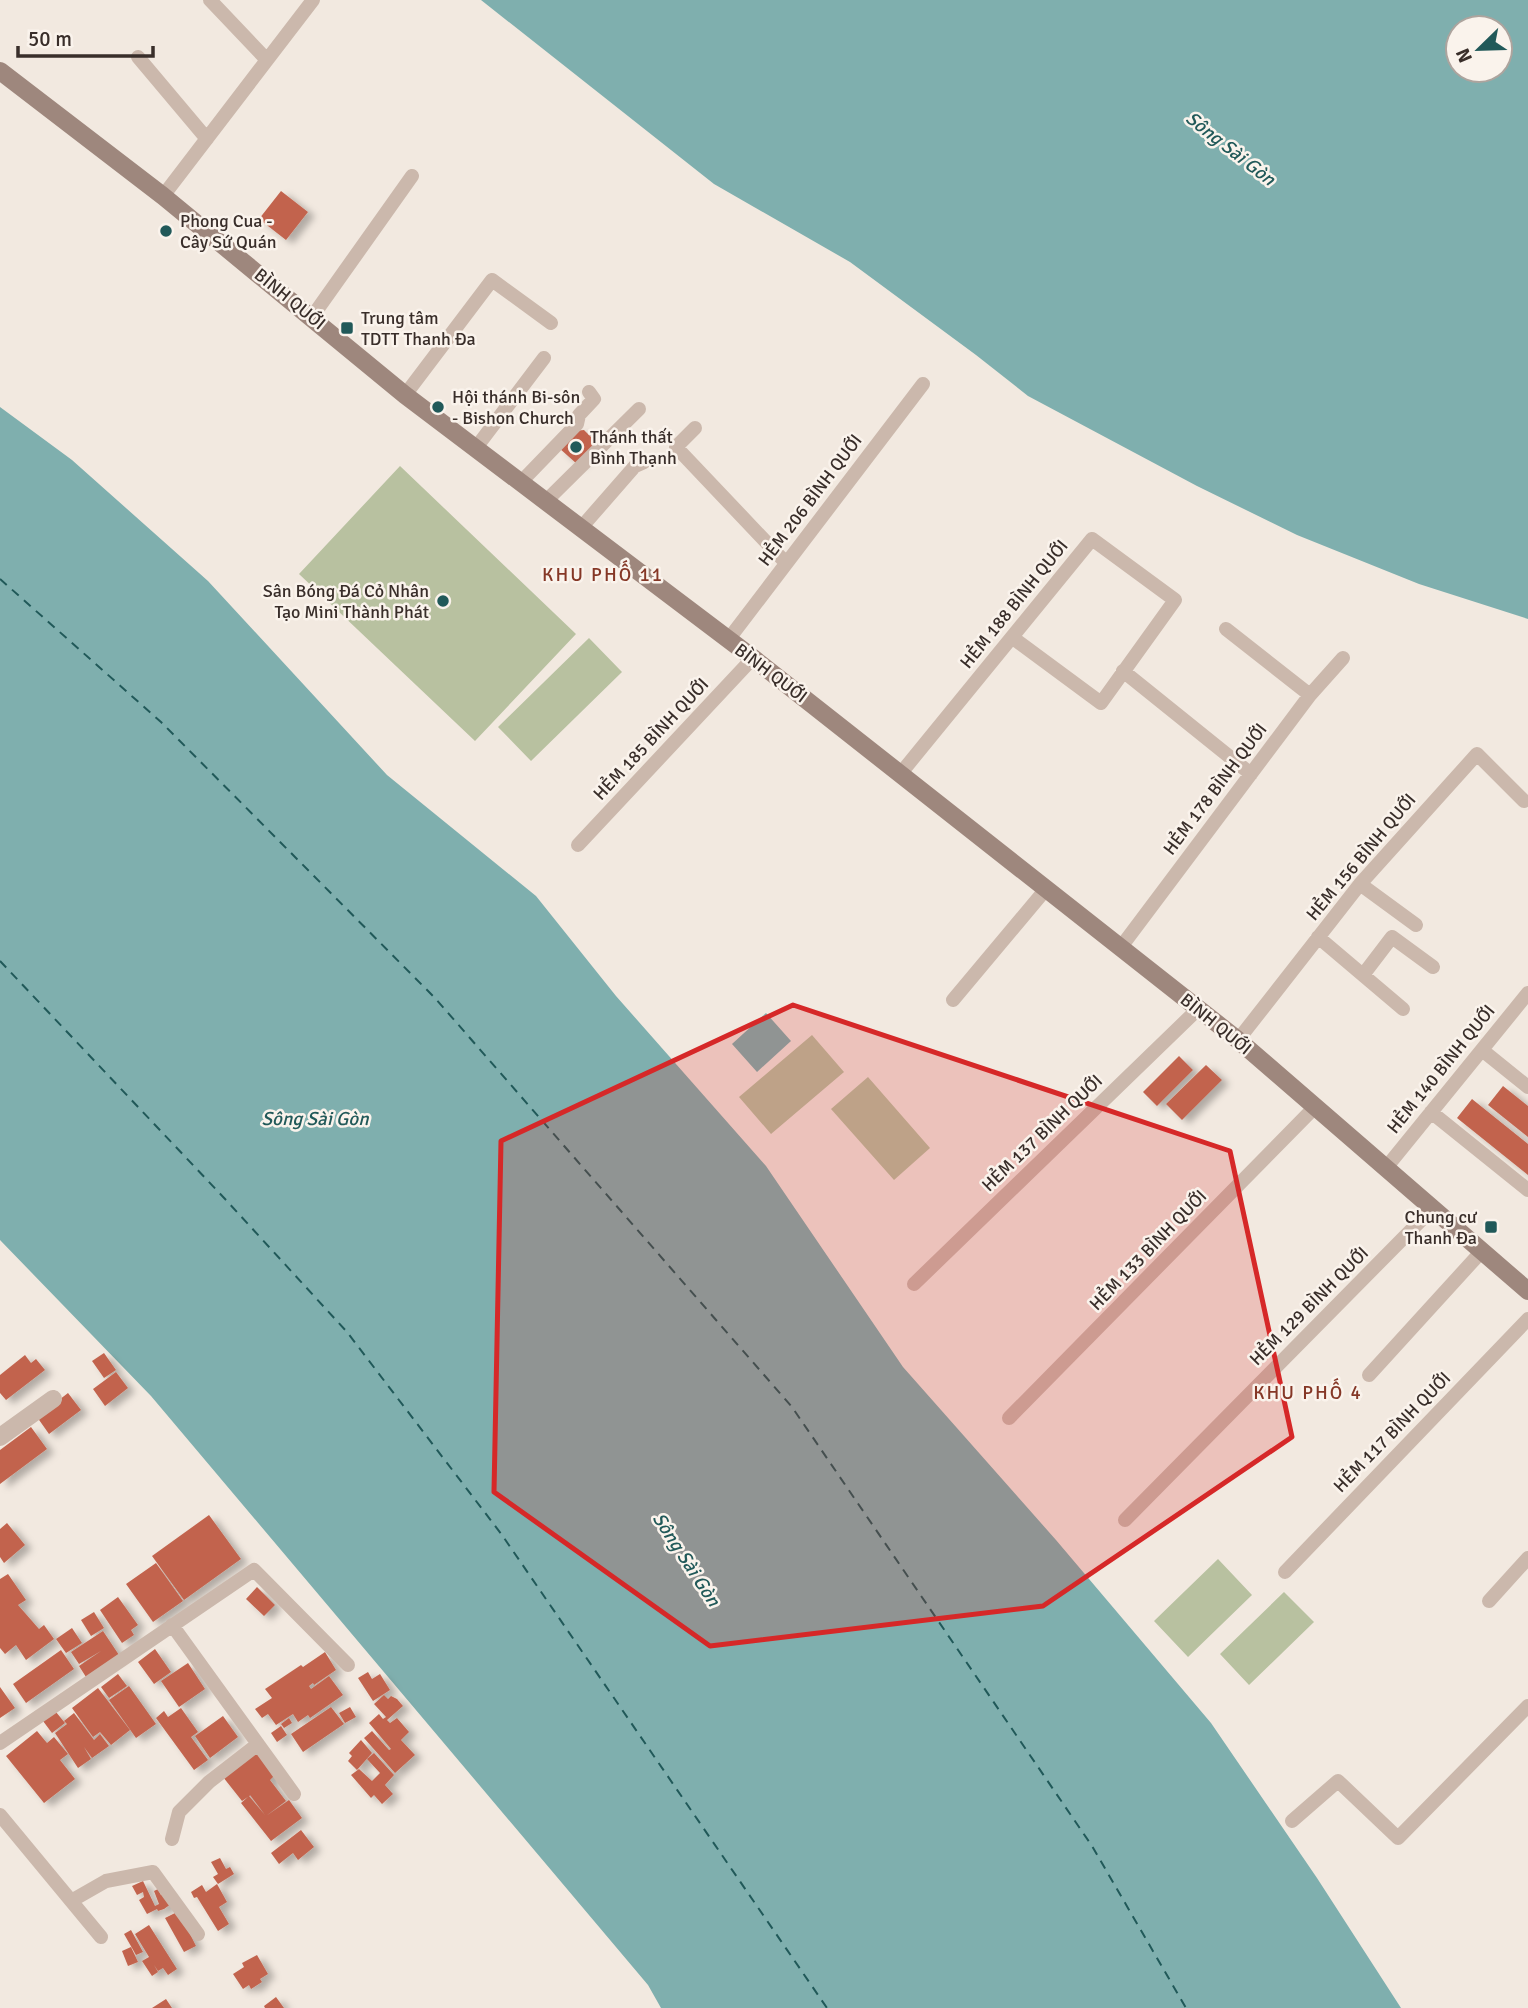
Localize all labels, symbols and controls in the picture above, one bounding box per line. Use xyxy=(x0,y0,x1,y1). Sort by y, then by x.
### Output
scale bar xyxy=(18,14,152,58)
north arrow xyxy=(1444,14,1514,84)
text: 50 m xyxy=(28,26,72,52)
text: N xyxy=(1451,44,1478,66)
water label: Sông Sài Gòn xyxy=(1181,106,1280,192)
place label: Phong Cua - Cây Sứ Quán xyxy=(180,210,277,253)
marker: Phong Cua - Cây Sứ Quán xyxy=(158,223,174,239)
street label: BÌNH QUỚI xyxy=(250,264,330,334)
place label: Trung tâm TDTT Thanh Đa xyxy=(361,307,476,350)
marker: Trung tâm TDTT Thanh Đa xyxy=(339,320,355,336)
place label: Hội thánh Bi-sôn - Bishon Church xyxy=(452,386,580,429)
marker: Hội thánh Bi-sôn - Bishon Church xyxy=(430,399,446,415)
place label: Thánh thất Bình Thạnh xyxy=(590,426,677,469)
street label: HẺM 206 BÌNH QUỚI xyxy=(753,430,867,570)
marker: Thánh thất Bình Thạnh xyxy=(568,439,584,455)
street label: HẺM 188 BÌNH QUỚI xyxy=(955,535,1073,673)
district label: KHU PHỐ 11 xyxy=(542,560,664,587)
place label: Sân Bóng Đá Cỏ Nhân Tạo Mini Thành Phát xyxy=(263,580,429,623)
marker: Sân Bóng Đá Cỏ Nhân Tạo Mini Thành Phát xyxy=(435,593,451,609)
street label: BÌNH QUỚI xyxy=(730,639,812,707)
street label: HẺM 185 BÌNH QUỚI xyxy=(589,673,713,805)
street label: HẺM 178 BÌNH QUỚI xyxy=(1158,719,1272,859)
street label: HẺM 156 BÌNH QUỚI xyxy=(1301,789,1421,925)
street label: BÌNH QUỚI xyxy=(1176,989,1256,1059)
street label: HẺM 140 BÌNH QUỚI xyxy=(1382,1000,1500,1138)
street label: HẺM 137 BÌNH QUỚI xyxy=(977,1070,1107,1196)
water label: Sông Sài Gòn xyxy=(261,1107,369,1131)
street label: HẺM 133 BÌNH QUỚI xyxy=(1085,1185,1211,1315)
place label: Chung cư Thanh Đa xyxy=(1405,1206,1478,1249)
marker: Chung cư Thanh Đa xyxy=(1483,1219,1499,1235)
street label: HẺM 129 BÌNH QUỚI xyxy=(1245,1242,1373,1370)
street label: HẺM 117 BÌNH QUỚI xyxy=(1329,1367,1455,1497)
district label: KHU PHỐ 4 xyxy=(1253,1378,1363,1405)
water label: Sông Sài Gòn xyxy=(647,1508,726,1611)

